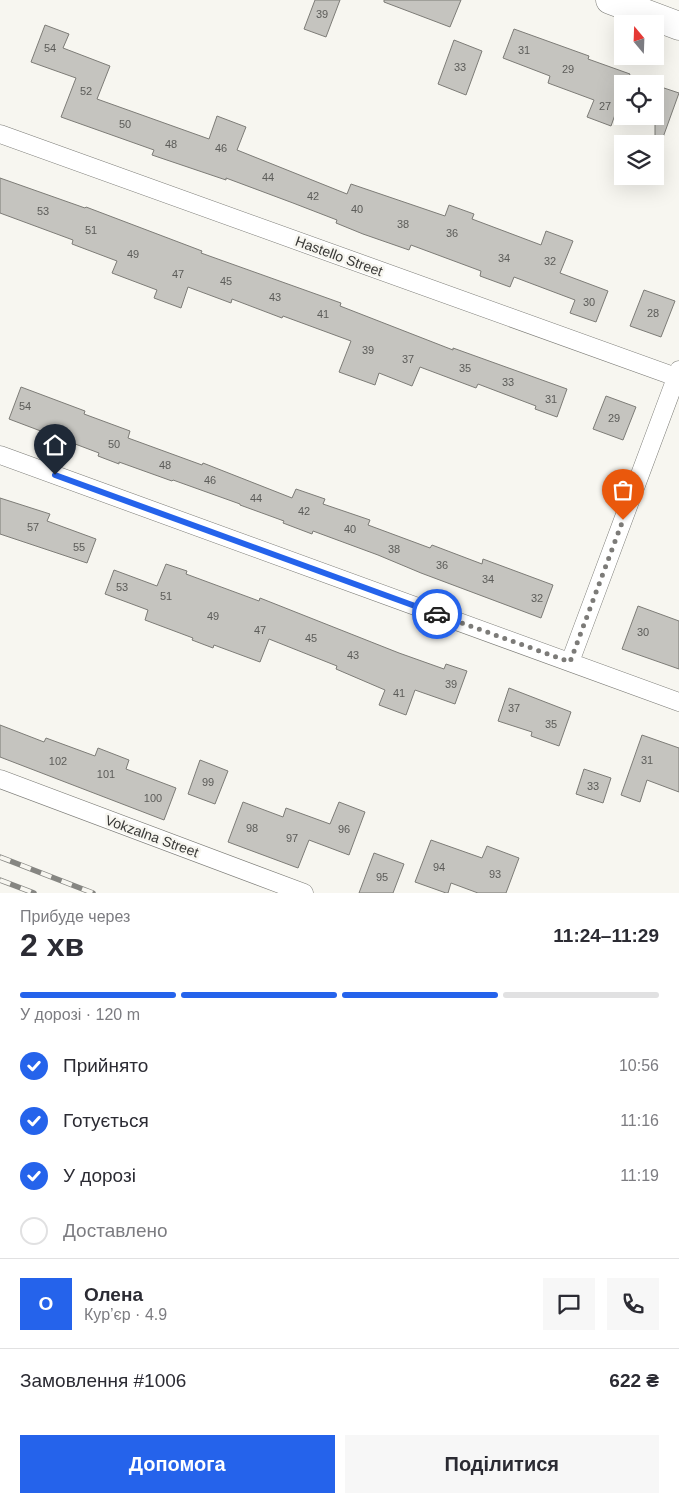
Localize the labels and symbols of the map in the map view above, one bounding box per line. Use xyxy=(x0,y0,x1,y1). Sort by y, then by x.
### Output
house number: 39 xyxy=(316,8,328,20)
north arrow xyxy=(614,15,664,65)
house number: 54 xyxy=(44,42,56,54)
house number: 31 xyxy=(518,44,530,56)
house number: 33 xyxy=(454,61,466,73)
house number: 29 xyxy=(562,63,574,75)
house number: 52 xyxy=(80,85,92,97)
house number: 27 xyxy=(599,100,611,112)
house number: 50 xyxy=(119,118,131,130)
house number: 48 xyxy=(165,138,177,150)
house number: 46 xyxy=(215,142,227,154)
house number: 44 xyxy=(262,171,274,183)
house number: 42 xyxy=(307,190,319,202)
house number: 40 xyxy=(351,203,363,215)
house number: 53 xyxy=(37,205,49,217)
house number: 38 xyxy=(397,218,409,230)
house number: 51 xyxy=(85,224,97,236)
house number: 36 xyxy=(446,227,458,239)
street label: Hastello Street xyxy=(293,233,385,279)
house number: 49 xyxy=(127,248,139,260)
house number: 34 xyxy=(498,252,510,264)
house number: 32 xyxy=(544,255,556,267)
house number: 47 xyxy=(172,268,184,280)
house number: 45 xyxy=(220,275,232,287)
house number: 43 xyxy=(269,291,281,303)
house number: 30 xyxy=(583,296,595,308)
house number: 28 xyxy=(647,307,659,319)
house number: 41 xyxy=(317,308,329,320)
house number: 39 xyxy=(362,344,374,356)
house number: 37 xyxy=(402,353,414,365)
house number: 35 xyxy=(459,362,471,374)
house number: 33 xyxy=(502,376,514,388)
house number: 31 xyxy=(545,393,557,405)
house number: 54 xyxy=(19,400,31,412)
house number: 29 xyxy=(608,412,620,424)
pin xyxy=(34,424,76,475)
house number: 50 xyxy=(108,438,120,450)
house number: 48 xyxy=(159,459,171,471)
pin xyxy=(602,469,644,520)
house number: 46 xyxy=(204,474,216,486)
house number: 44 xyxy=(250,492,262,504)
house number: 42 xyxy=(298,505,310,517)
house number: 57 xyxy=(27,521,39,533)
house number: 40 xyxy=(344,523,356,535)
house number: 55 xyxy=(73,541,85,553)
house number: 38 xyxy=(388,543,400,555)
house number: 36 xyxy=(436,559,448,571)
house number: 34 xyxy=(482,573,494,585)
house number: 53 xyxy=(116,581,128,593)
courier xyxy=(412,589,462,639)
house number: 51 xyxy=(160,590,172,602)
house number: 32 xyxy=(531,592,543,604)
house number: 49 xyxy=(207,610,219,622)
house number: 47 xyxy=(254,624,266,636)
house number: 30 xyxy=(637,626,649,638)
house number: 45 xyxy=(305,632,317,644)
house number: 43 xyxy=(347,649,359,661)
house number: 39 xyxy=(445,678,457,690)
house number: 41 xyxy=(393,687,405,699)
house number: 37 xyxy=(508,702,520,714)
house number: 35 xyxy=(545,718,557,730)
house number: 31 xyxy=(641,754,653,766)
house number: 102 xyxy=(49,755,67,767)
house number: 101 xyxy=(97,768,115,780)
house number: 99 xyxy=(202,776,214,788)
house number: 33 xyxy=(587,780,599,792)
house number: 100 xyxy=(144,792,162,804)
street label: Vokzalna Street xyxy=(103,812,201,860)
house number: 98 xyxy=(246,822,258,834)
house number: 96 xyxy=(338,823,350,835)
house number: 97 xyxy=(286,832,298,844)
house number: 94 xyxy=(433,861,445,873)
house number: 93 xyxy=(489,868,501,880)
house number: 95 xyxy=(376,871,388,883)

